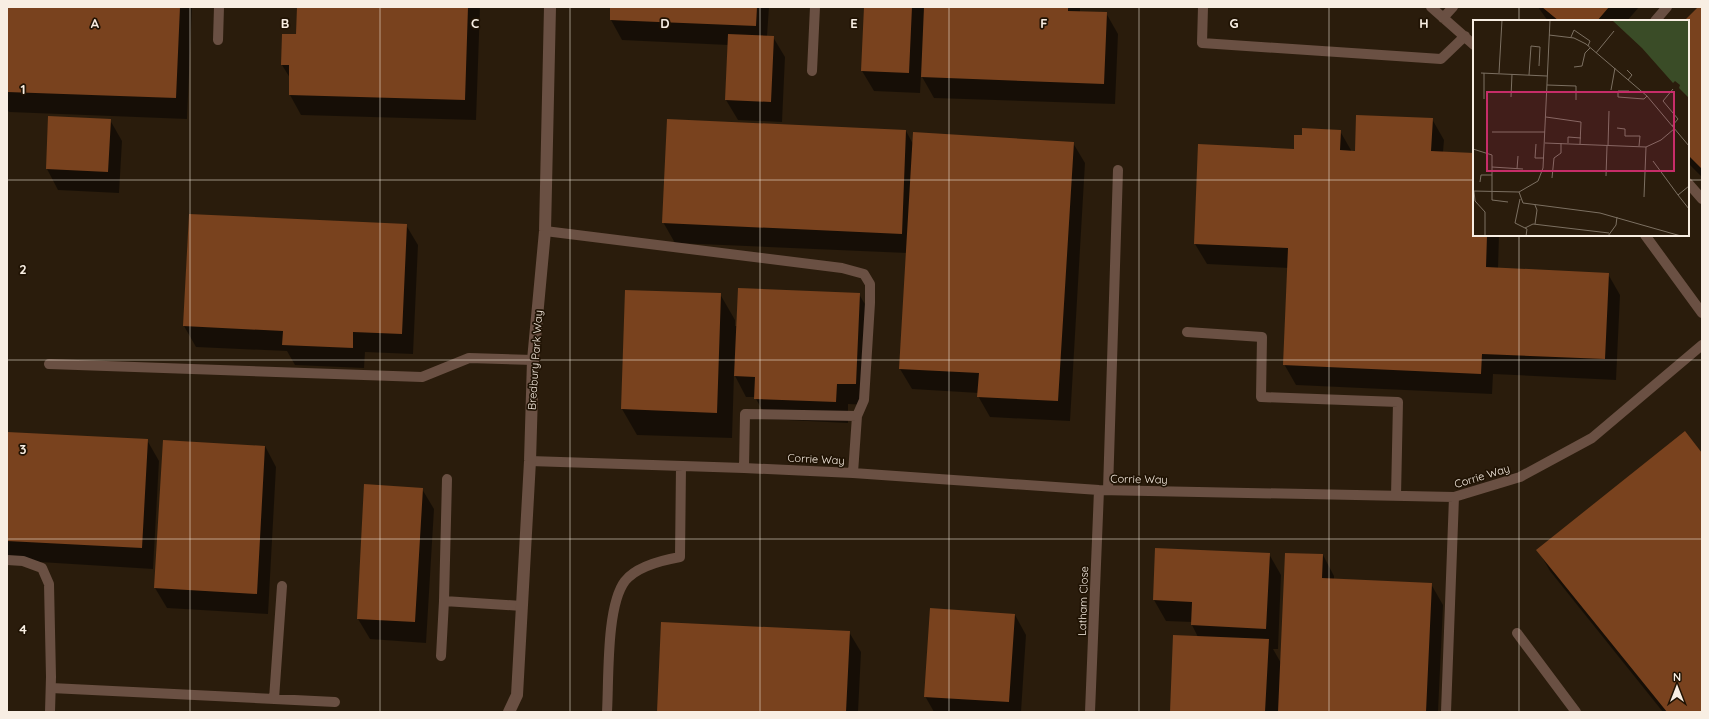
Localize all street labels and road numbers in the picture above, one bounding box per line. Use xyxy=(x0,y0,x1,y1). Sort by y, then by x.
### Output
street label: Bredbury Park Way xyxy=(525,310,545,410)
street label: Corrie Way xyxy=(787,451,845,467)
street label: Corrie Way xyxy=(1453,461,1511,491)
street label: Corrie Way xyxy=(1110,472,1168,486)
street label: Latham Close xyxy=(1075,566,1091,636)

